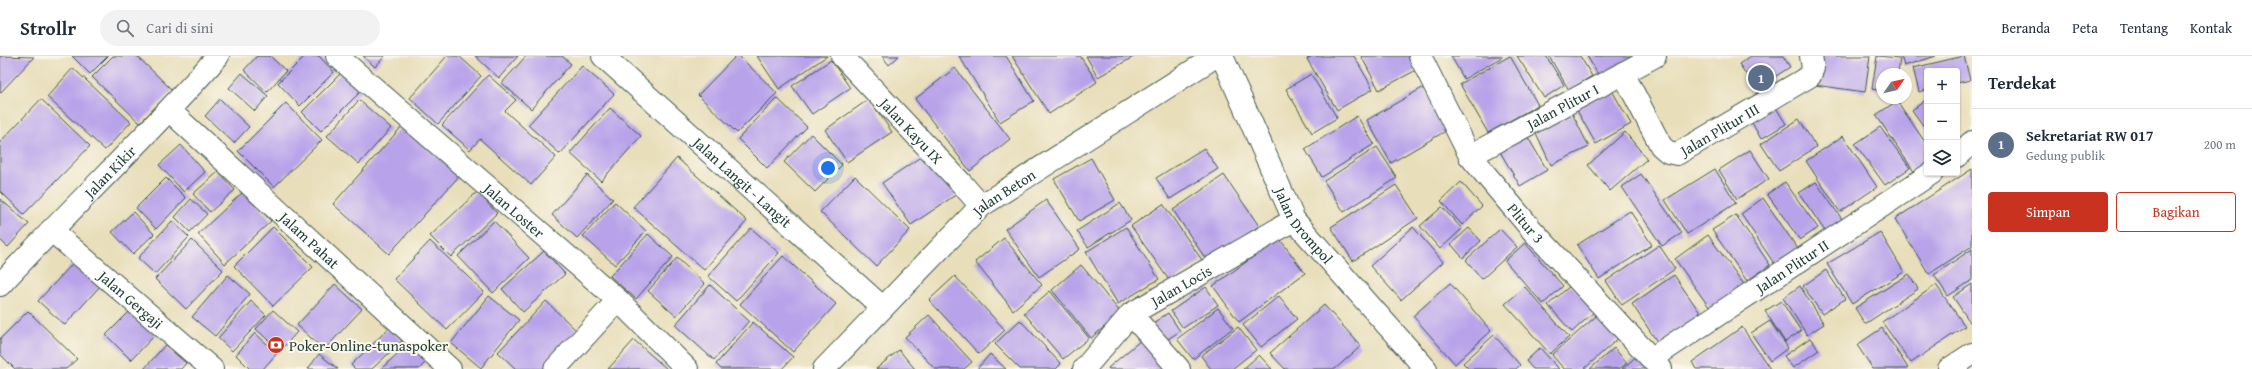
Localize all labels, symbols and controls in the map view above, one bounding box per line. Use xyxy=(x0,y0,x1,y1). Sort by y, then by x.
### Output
search box xyxy=(100,10,380,46)
text: Strollr xyxy=(20,14,76,42)
icon: search xyxy=(114,17,136,39)
text: Cari di sini xyxy=(146,17,214,38)
text: Beranda xyxy=(2002,18,2050,38)
text: Peta xyxy=(2072,18,2098,38)
text: Tentang xyxy=(2120,18,2168,38)
text: Kontak xyxy=(2190,18,2232,38)
pin: 1 xyxy=(1748,63,1774,93)
north arrow xyxy=(1876,68,1912,104)
map controls xyxy=(1924,68,1960,176)
button: + xyxy=(1924,68,1960,104)
text: Terdekat xyxy=(1988,70,2056,95)
street label: Jalan Plitur I xyxy=(1521,78,1602,135)
street label: Jalan Kayu IX xyxy=(874,91,949,169)
street label: Jalan Plitur III xyxy=(1674,98,1763,161)
button: − xyxy=(1924,104,1960,140)
text: Sekretariat RW 017 xyxy=(2026,125,2154,146)
street label: Jalan Langit - Langit xyxy=(687,130,797,232)
text: 1 xyxy=(1998,135,2004,154)
text: 200 m xyxy=(2204,135,2236,154)
street label: Jalan Kikir xyxy=(78,140,140,204)
button: layers xyxy=(1924,140,1960,176)
text: Gedung publik xyxy=(2026,146,2105,165)
your location xyxy=(818,158,838,178)
street label: Jalan Beton xyxy=(966,163,1040,221)
street label: Jalan Loster xyxy=(478,176,549,242)
street label: Jalan Drompol xyxy=(1269,182,1338,268)
button: Simpan xyxy=(1988,192,2108,232)
button: Bagikan xyxy=(2116,192,2236,232)
street label: Plitur 3 xyxy=(1503,198,1549,247)
street label: Jalam Pahat xyxy=(274,205,345,273)
street label: Jalan Plitur II xyxy=(1750,234,1833,299)
street label: Jalan Locis xyxy=(1145,259,1215,312)
street label: Jalan Gergaji xyxy=(93,264,168,333)
bank icon: Poker-Online-tunaspoker xyxy=(266,335,286,355)
place label: Poker-Online-tunaspoker xyxy=(289,335,448,356)

